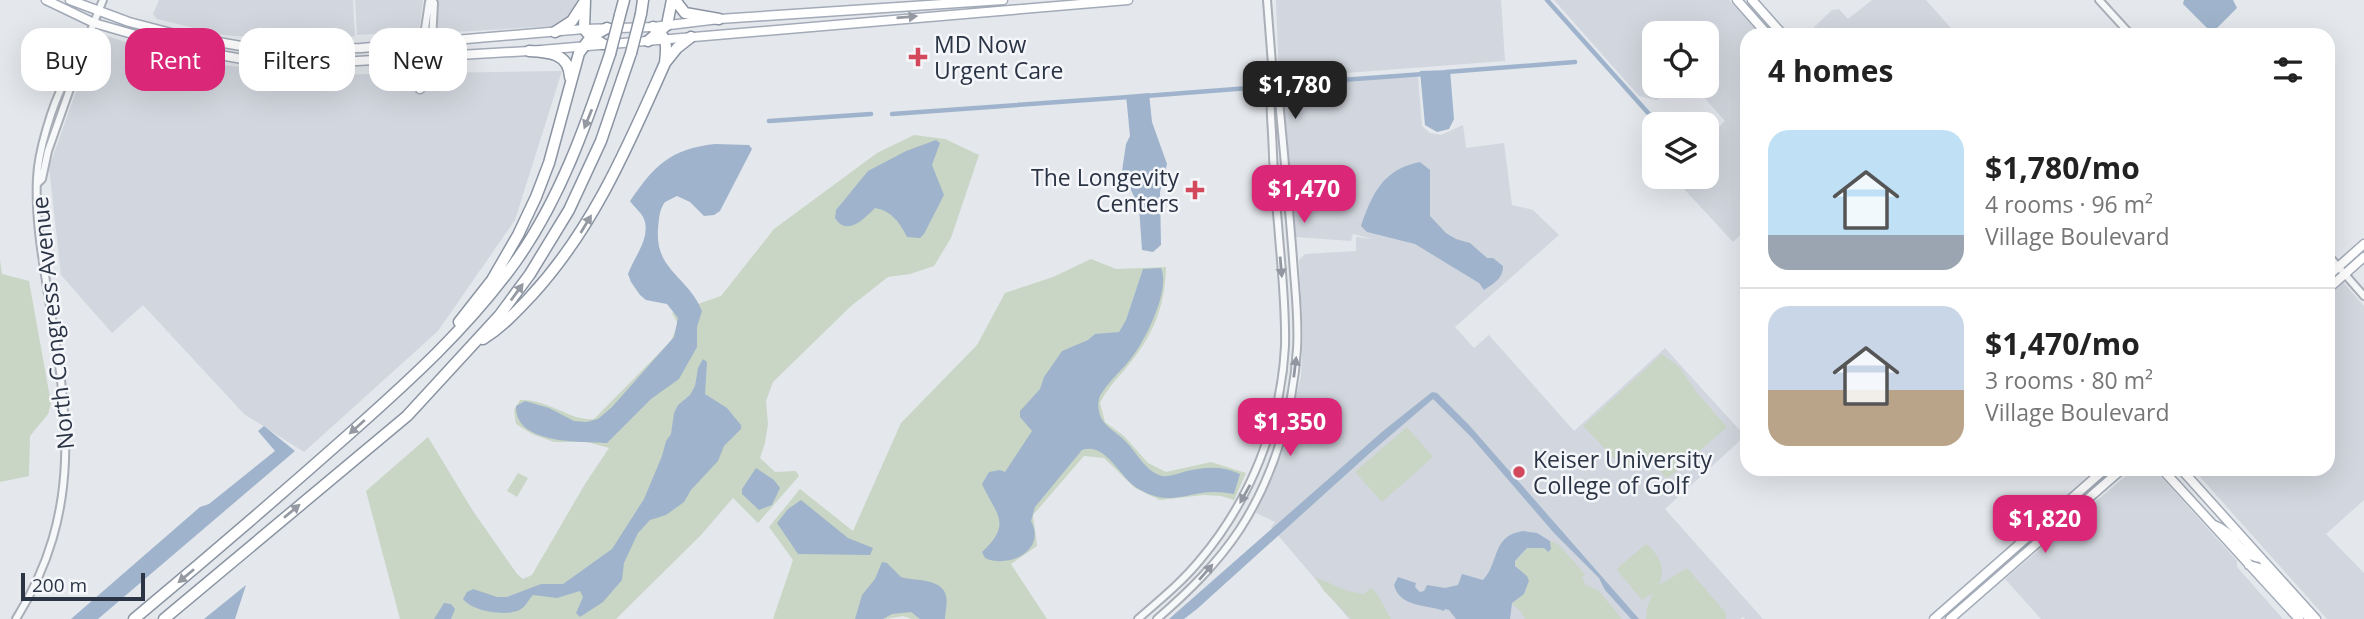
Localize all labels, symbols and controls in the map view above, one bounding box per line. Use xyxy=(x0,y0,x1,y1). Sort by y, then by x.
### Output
one-way arrow xyxy=(896,11,918,22)
map controls xyxy=(1642,21,1719,189)
button: locate xyxy=(1642,21,1719,98)
chip: Buy xyxy=(21,28,111,91)
chip: Rent xyxy=(125,28,225,91)
chip: Filters xyxy=(239,28,355,91)
chip: New xyxy=(369,28,467,91)
place label: MD Now Urgent Care xyxy=(934,28,1063,86)
marker: MD Now Urgent Care xyxy=(908,47,928,67)
text: 4 homes xyxy=(1768,50,1893,91)
icon: filters xyxy=(2269,51,2307,89)
pin: $1,780 xyxy=(1238,61,1352,121)
text: $1,780 xyxy=(1259,68,1331,100)
one-way arrow xyxy=(582,108,593,129)
button: layers xyxy=(1642,112,1719,189)
text: $1,780/mo xyxy=(1985,147,2140,188)
icon: home xyxy=(1824,158,1908,242)
place label: The Longevity Centers xyxy=(1031,161,1179,219)
pin: $1,470 xyxy=(1247,166,1361,225)
text: $1,470 xyxy=(1268,172,1340,204)
marker: The Longevity Centers xyxy=(1185,180,1205,200)
text: 4 rooms · 96 m² xyxy=(1985,188,2153,220)
street label: North Congress Avenue xyxy=(23,195,81,451)
one-way arrow xyxy=(580,215,592,234)
text: Village Boulevard xyxy=(1985,220,2170,252)
one-way arrow xyxy=(1276,256,1287,278)
one-way arrow xyxy=(510,283,524,301)
text: $1,470/mo xyxy=(1985,323,2140,364)
icon: home xyxy=(1824,334,1908,418)
one-way arrow xyxy=(1290,356,1301,378)
text: 3 rooms · 80 m² xyxy=(1985,364,2153,396)
text: Village Boulevard xyxy=(1985,396,2170,428)
pin: $1,350 xyxy=(1233,398,1347,458)
text: $1,350 xyxy=(1254,405,1326,437)
one-way arrow xyxy=(349,418,366,434)
place label: Keiser University College of Golf xyxy=(1533,443,1713,501)
marker: Keiser University College of Golf xyxy=(1511,464,1527,480)
one-way arrow xyxy=(1239,484,1250,504)
pin: $1,820 xyxy=(1988,496,2102,555)
text: $1,820 xyxy=(2009,502,2081,534)
one-way arrow xyxy=(283,504,300,519)
one-way arrow xyxy=(1198,563,1214,581)
one-way arrow xyxy=(177,568,194,583)
scale bar xyxy=(21,570,145,602)
text: 200 m xyxy=(32,572,87,598)

